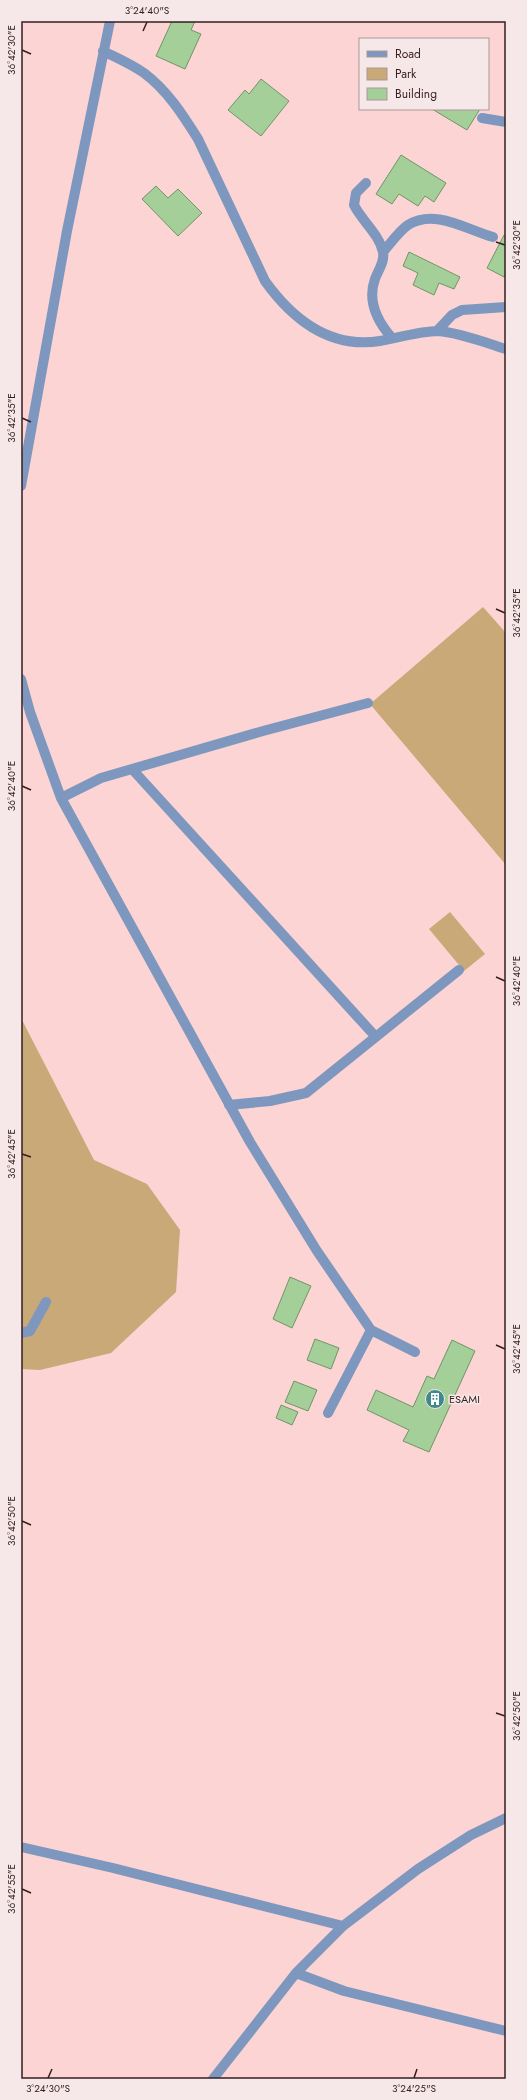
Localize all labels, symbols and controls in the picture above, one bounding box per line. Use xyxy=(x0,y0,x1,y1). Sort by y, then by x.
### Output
text: 3°24'40"S xyxy=(125,3,170,18)
text: 36°42'30"E xyxy=(4,25,19,75)
legend xyxy=(359,38,489,110)
text: Road xyxy=(395,45,421,63)
text: Park xyxy=(395,65,417,83)
text: Building xyxy=(395,85,437,103)
text: 36°42'30"E xyxy=(509,220,524,270)
text: 36°42'35"E xyxy=(4,393,19,443)
text: 36°42'35"E xyxy=(509,588,524,638)
text: 36°42'40"E xyxy=(4,761,19,811)
text: 36°42'40"E xyxy=(509,956,524,1006)
text: 36°42'45"E xyxy=(4,1129,19,1179)
text: 36°42'45"E xyxy=(509,1324,524,1374)
building icon: ESAMI xyxy=(424,1388,446,1410)
place label: ESAMI xyxy=(449,1391,480,1407)
text: 36°42'50"E xyxy=(4,1496,19,1546)
text: 36°42'50"E xyxy=(509,1691,524,1741)
text: 36°42'55"E xyxy=(4,1864,19,1914)
text: 3°24'30"S xyxy=(26,2081,71,2096)
text: 3°24'25"S xyxy=(392,2081,437,2096)

